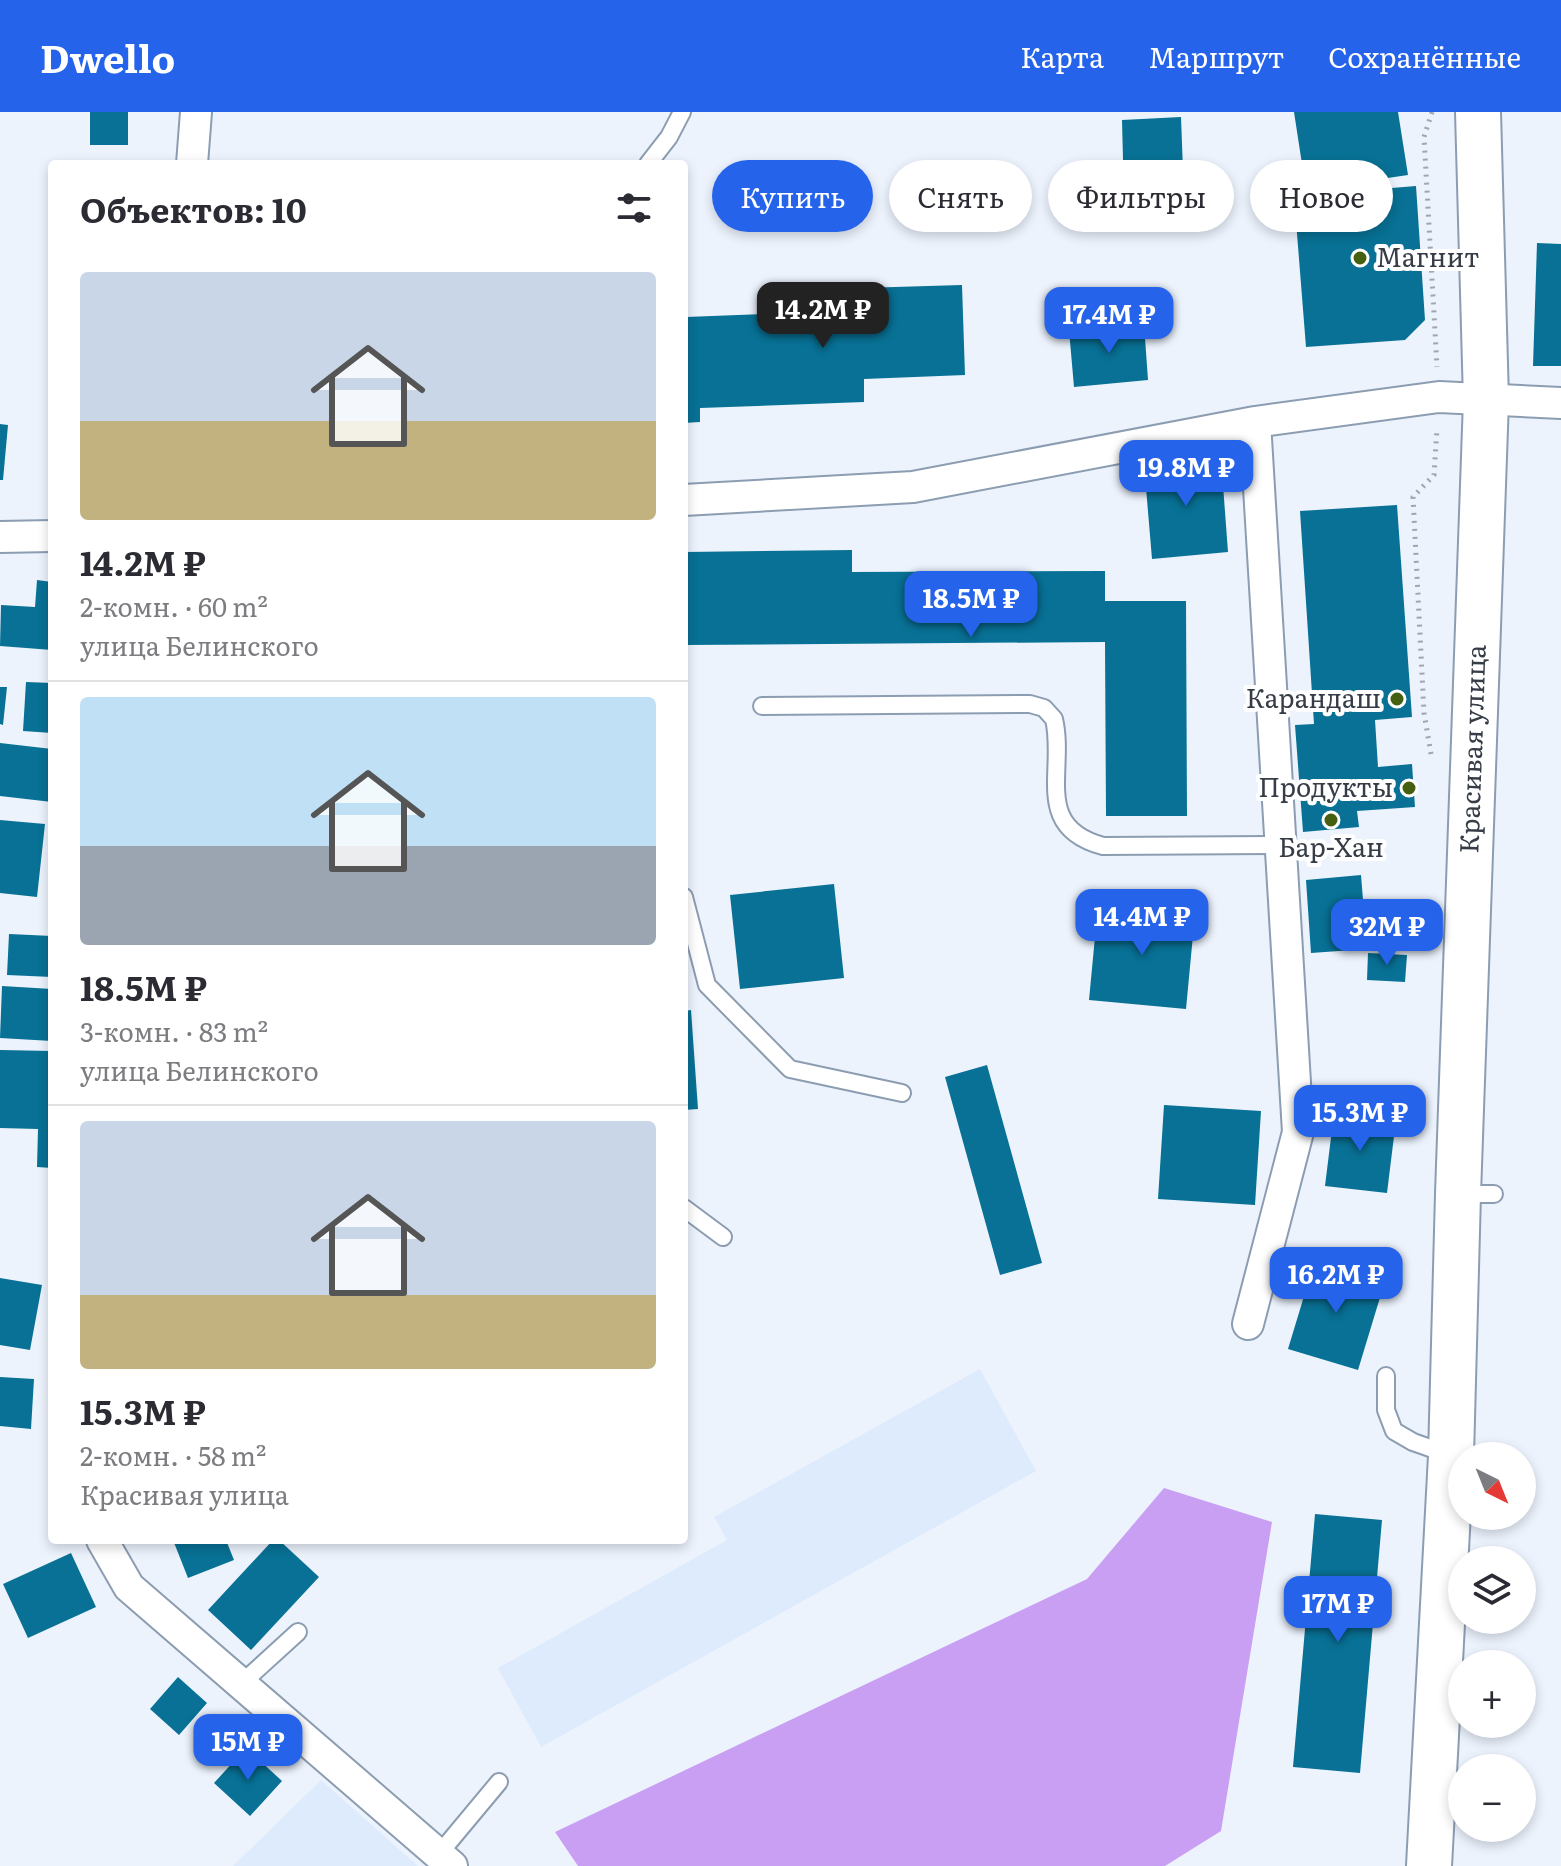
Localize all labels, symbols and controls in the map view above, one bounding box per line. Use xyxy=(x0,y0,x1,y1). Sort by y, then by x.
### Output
text: Dwello xyxy=(40,28,175,85)
text: Карта xyxy=(1020,35,1104,77)
text: Маршрут xyxy=(1148,35,1284,77)
text: Сохранённые xyxy=(1328,35,1521,77)
chip: Купить xyxy=(712,160,873,232)
chip: Снять xyxy=(889,160,1032,232)
chip: Фильтры xyxy=(1048,160,1234,232)
chip: Новое xyxy=(1250,160,1393,232)
text: Объектов: 10 xyxy=(80,183,307,233)
icon: filters xyxy=(612,186,656,230)
place label: Магнит xyxy=(1376,236,1479,275)
marker: Магнит xyxy=(1351,249,1369,267)
pin: 14.2M ₽ xyxy=(749,282,897,350)
pin: 17.4M ₽ xyxy=(1035,287,1183,355)
text: 14.2M ₽ xyxy=(775,288,871,327)
text: 17.4M ₽ xyxy=(1062,293,1156,332)
icon: home xyxy=(296,324,440,468)
pin: 19.8M ₽ xyxy=(1112,440,1260,508)
text: 19.8M ₽ xyxy=(1137,446,1235,485)
text: 14.2M ₽ xyxy=(80,536,206,586)
pin: 18.5M ₽ xyxy=(897,571,1045,639)
text: 18.5M ₽ xyxy=(922,577,1020,616)
text: 2-комн. · 60 m² xyxy=(80,586,268,625)
text: улица Белинского xyxy=(80,625,319,664)
street label: Красивая улица xyxy=(1447,644,1494,854)
place label: Карандаш xyxy=(1246,677,1381,716)
marker: Карандаш xyxy=(1388,690,1406,708)
icon: home xyxy=(296,749,440,893)
place label: Продукты xyxy=(1258,766,1393,805)
marker: Продукты xyxy=(1400,779,1418,797)
marker: Бар-Хан xyxy=(1322,811,1340,829)
place label: Бар-Хан xyxy=(1278,826,1384,865)
pin: 14.4M ₽ xyxy=(1068,889,1216,957)
text: 14.4M ₽ xyxy=(1093,895,1191,934)
pin: 32M ₽ xyxy=(1331,899,1443,967)
text: 32M ₽ xyxy=(1349,905,1425,944)
text: 18.5M ₽ xyxy=(80,961,207,1011)
text: 3-комн. · 83 m² xyxy=(80,1011,268,1050)
text: улица Белинского xyxy=(80,1050,319,1089)
pin: 15.3M ₽ xyxy=(1286,1085,1434,1153)
text: 15.3M ₽ xyxy=(1312,1091,1408,1130)
icon: home xyxy=(296,1173,440,1317)
pin: 16.2M ₽ xyxy=(1262,1247,1410,1315)
text: 16.2M ₽ xyxy=(1288,1253,1384,1292)
text: 15.3M ₽ xyxy=(80,1385,206,1435)
text: 2-комн. · 58 m² xyxy=(80,1435,266,1474)
north arrow xyxy=(1448,1442,1536,1530)
map controls xyxy=(1448,1442,1536,1842)
text: Красивая улица xyxy=(80,1474,289,1513)
button: layers xyxy=(1448,1546,1536,1634)
pin: 17M ₽ xyxy=(1282,1576,1394,1644)
text: 17M ₽ xyxy=(1302,1582,1374,1621)
button: + xyxy=(1448,1650,1536,1738)
pin: 15M ₽ xyxy=(192,1714,304,1782)
text: 15M ₽ xyxy=(211,1720,285,1759)
button: − xyxy=(1448,1754,1536,1842)

